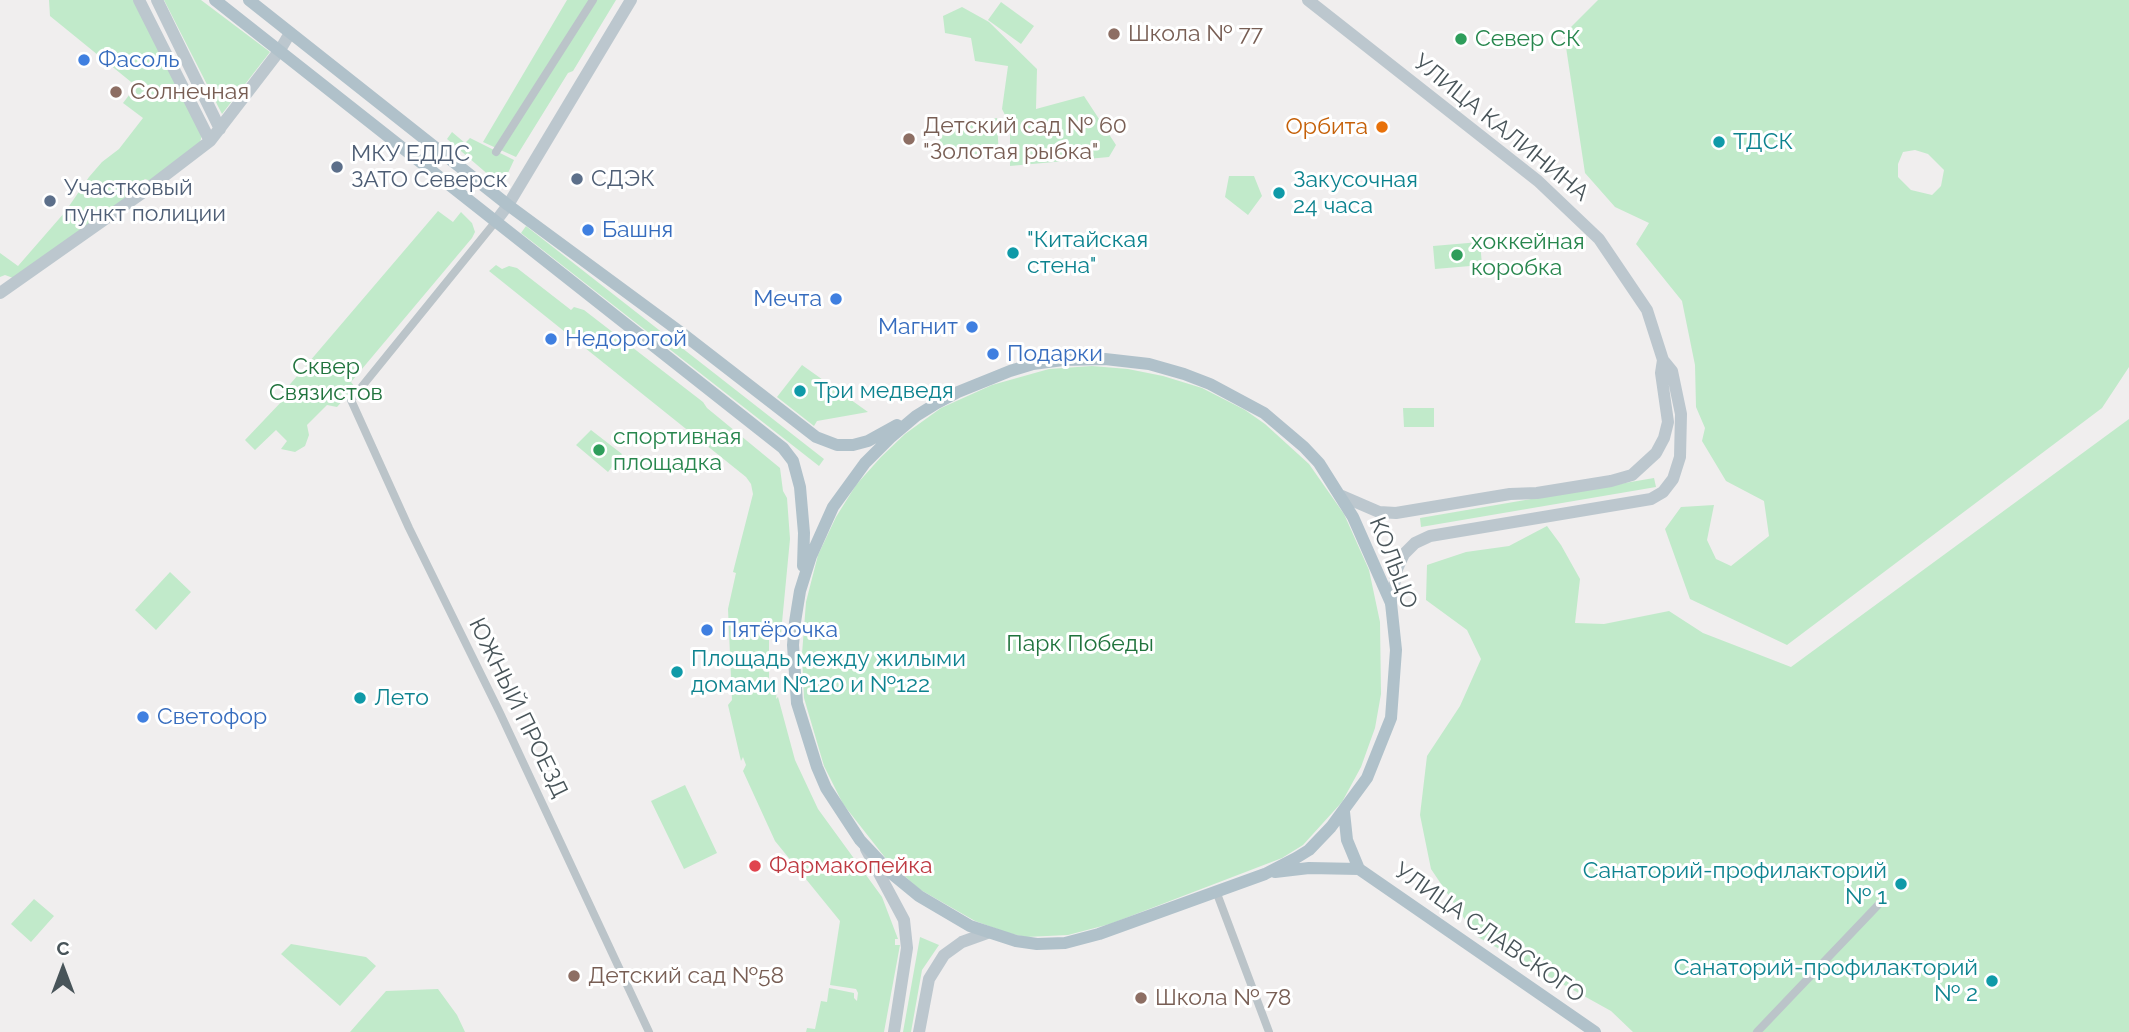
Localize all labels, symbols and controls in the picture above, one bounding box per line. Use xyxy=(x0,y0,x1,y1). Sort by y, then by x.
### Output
place label: Школа № 77 xyxy=(1128,20,1263,48)
place label: Север СК xyxy=(1475,25,1581,53)
marker: Школа № 77 xyxy=(1106,26,1122,42)
marker: Север СК xyxy=(1453,31,1469,47)
place label: Фасоль xyxy=(98,46,180,74)
street label: УЛИЦА КАЛИНИНА xyxy=(1408,49,1594,207)
marker: Фасоль xyxy=(76,52,92,68)
place label: Солнечная xyxy=(130,78,249,106)
marker: Солнечная xyxy=(108,84,124,100)
place label: Детский сад № 60 "Золотая рыбка" xyxy=(923,112,1127,166)
place label: Орбита xyxy=(1286,113,1368,141)
marker: Орбита xyxy=(1374,119,1390,135)
place label: ТДСК xyxy=(1733,128,1793,156)
marker: Детский сад № 60 "Золотая рыбка" xyxy=(901,131,917,147)
marker: ТДСК xyxy=(1711,134,1727,150)
place label: МКУ ЕДДС ЗАТО Северск xyxy=(351,140,508,194)
marker: МКУ ЕДДС ЗАТО Северск xyxy=(329,159,345,175)
place label: СДЭК xyxy=(591,165,655,193)
place label: Закусочная 24 часа xyxy=(1293,166,1418,220)
marker: СДЭК xyxy=(569,171,585,187)
place label: Участковый пункт полиции xyxy=(64,174,226,228)
marker: Закусочная 24 часа xyxy=(1271,185,1287,201)
marker: Участковый пункт полиции xyxy=(42,193,58,209)
place label: Башня xyxy=(602,216,673,244)
marker: Башня xyxy=(580,222,596,238)
place label: "Китайская стена" xyxy=(1027,226,1148,280)
place label: хоккейная коробка xyxy=(1471,228,1585,282)
marker: "Китайская стена" xyxy=(1005,245,1021,261)
marker: хоккейная коробка xyxy=(1449,247,1465,263)
place label: Мечта xyxy=(753,285,822,313)
marker: Мечта xyxy=(828,291,844,307)
place label: Магнит xyxy=(878,313,958,341)
marker: Магнит xyxy=(964,319,980,335)
place label: Недорогой xyxy=(565,325,687,353)
marker: Недорогой xyxy=(543,331,559,347)
place label: Подарки xyxy=(1007,340,1103,368)
marker: Подарки xyxy=(985,346,1001,362)
park label: Сквер Связистов xyxy=(269,353,383,407)
place label: Три медведя xyxy=(814,377,954,405)
marker: Три медведя xyxy=(792,383,808,399)
place label: спортивная площадка xyxy=(613,423,741,477)
marker: спортивная площадка xyxy=(591,442,607,458)
street label: КОЛЬЦО xyxy=(1363,513,1423,613)
street label: ЮЖНЫЙ ПРОЕЗД xyxy=(463,614,573,802)
place label: Пятёрочка xyxy=(721,616,838,644)
marker: Пятёрочка xyxy=(699,622,715,638)
park label: Парк Победы xyxy=(1006,630,1154,658)
place label: Площадь между жилыми домами №120 и №122 xyxy=(691,645,966,699)
marker: Площадь между жилыми домами №120 и №122 xyxy=(669,664,685,680)
place label: Лето xyxy=(374,684,429,712)
marker: Лето xyxy=(352,690,368,706)
place label: Светофор xyxy=(157,703,267,731)
marker: Светофор xyxy=(135,709,151,725)
place label: Фармакопейка xyxy=(769,852,933,880)
street label: УЛИЦА СЛАВСКОГО xyxy=(1389,857,1589,1009)
place label: Санаторий-профилакторий № 1 xyxy=(1583,857,1887,911)
marker: Фармакопейка xyxy=(747,858,763,874)
marker: Санаторий-профилакторий № 1 xyxy=(1893,876,1909,892)
north arrow xyxy=(28,934,98,1004)
text: С xyxy=(56,937,70,959)
place label: Санаторий-профилакторий № 2 xyxy=(1674,954,1978,1008)
place label: Детский сад №58 xyxy=(588,962,784,990)
marker: Детский сад №58 xyxy=(566,968,582,984)
marker: Санаторий-профилакторий № 2 xyxy=(1984,973,2000,989)
place label: Школа № 78 xyxy=(1155,984,1291,1012)
marker: Школа № 78 xyxy=(1133,990,1149,1006)

